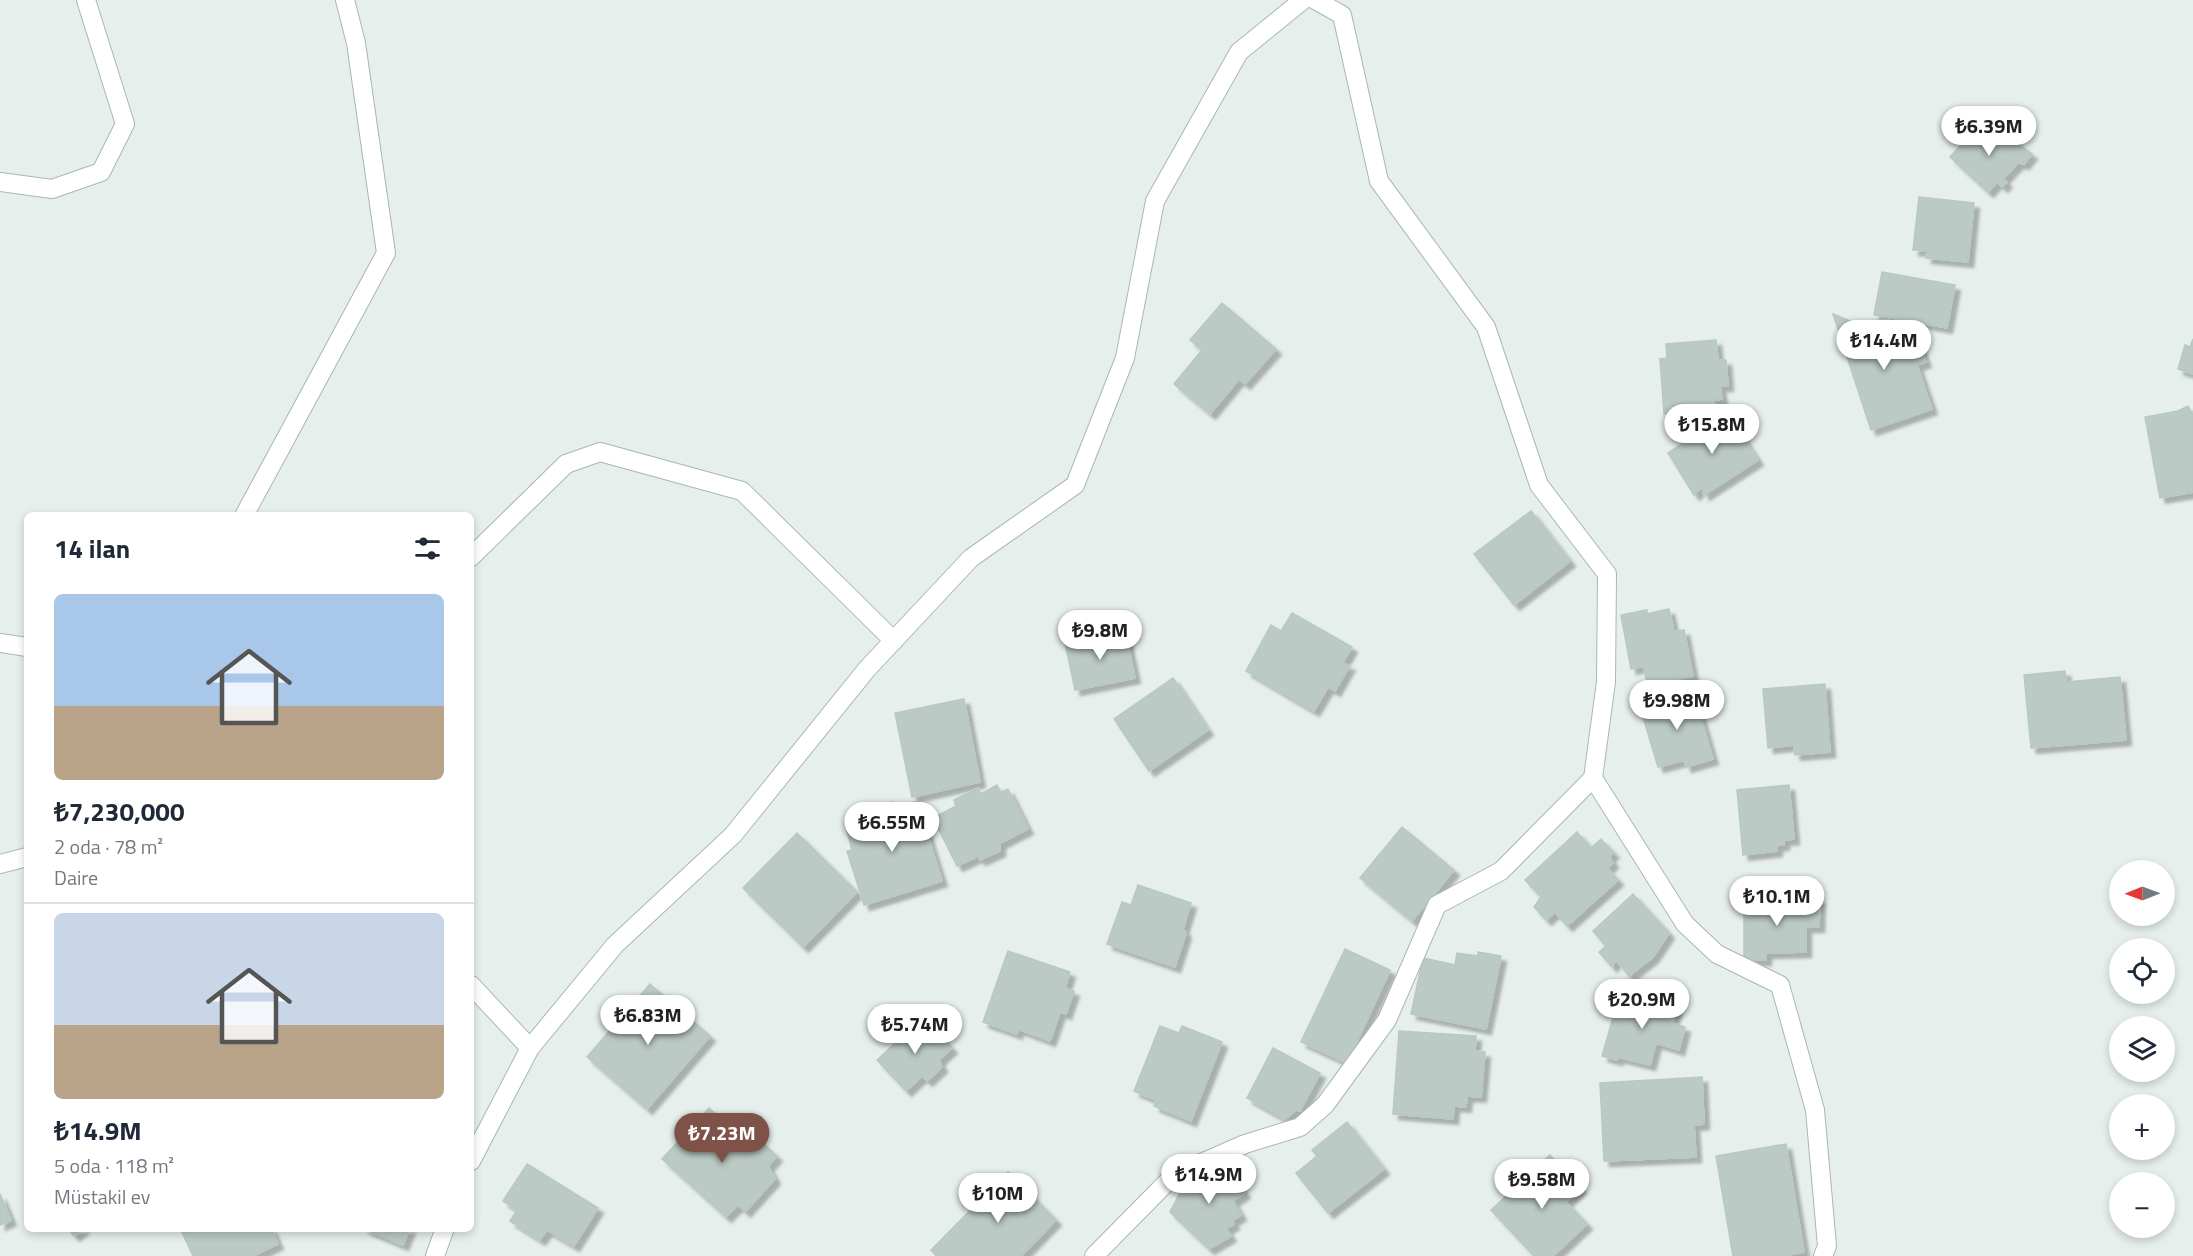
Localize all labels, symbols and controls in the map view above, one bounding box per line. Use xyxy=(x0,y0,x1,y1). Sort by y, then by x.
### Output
pin: ₺6.39M xyxy=(1940,106,2038,157)
text: ₺6.39M xyxy=(1955,110,2023,141)
pin: ₺14.4M xyxy=(1835,320,1933,371)
text: ₺14.4M xyxy=(1850,324,1918,355)
pin: ₺15.8M xyxy=(1663,404,1761,455)
text: ₺15.8M xyxy=(1678,408,1746,439)
text: 14 ilan xyxy=(54,529,130,568)
icon: filters xyxy=(411,532,444,565)
pin: ₺9.8M xyxy=(1058,610,1142,661)
text: ₺9.8M xyxy=(1072,614,1128,645)
icon: home xyxy=(195,633,303,741)
pin: ₺9.98M xyxy=(1628,680,1726,731)
text: ₺9.98M xyxy=(1643,684,1711,715)
text: ₺7,230,000 xyxy=(54,792,184,831)
pin: ₺6.55M xyxy=(843,802,941,853)
text: ₺6.55M xyxy=(858,806,926,837)
text: 2 oda · 78 m² xyxy=(54,831,163,862)
north arrow xyxy=(2109,860,2175,926)
map controls xyxy=(2109,860,2175,1238)
text: Daire xyxy=(54,862,98,893)
pin: ₺10.1M xyxy=(1728,876,1826,927)
text: ₺10.1M xyxy=(1743,880,1811,911)
button: locate xyxy=(2109,938,2175,1004)
icon: home xyxy=(195,952,303,1060)
pin: ₺20.9M xyxy=(1593,979,1691,1030)
text: ₺20.9M xyxy=(1608,983,1676,1014)
pin: ₺6.83M xyxy=(599,995,697,1046)
text: ₺6.83M xyxy=(614,999,682,1030)
pin: ₺5.74M xyxy=(866,1004,964,1055)
text: ₺5.74M xyxy=(881,1008,949,1039)
button: layers xyxy=(2109,1016,2175,1082)
button: + xyxy=(2109,1094,2175,1160)
text: ₺14.9M xyxy=(54,1111,142,1150)
pin: ₺7.23M xyxy=(673,1113,771,1164)
text: ₺7.23M xyxy=(688,1117,756,1148)
text: 5 oda · 118 m² xyxy=(54,1150,174,1181)
pin: ₺14.9M xyxy=(1160,1154,1258,1205)
text: ₺14.9M xyxy=(1175,1158,1243,1189)
pin: ₺9.58M xyxy=(1493,1159,1591,1210)
text: ₺9.58M xyxy=(1508,1163,1576,1194)
button: − xyxy=(2109,1172,2175,1238)
pin: ₺10M xyxy=(962,1173,1034,1224)
text: ₺10M xyxy=(973,1177,1024,1208)
text: Müstakil ev xyxy=(54,1181,150,1212)

